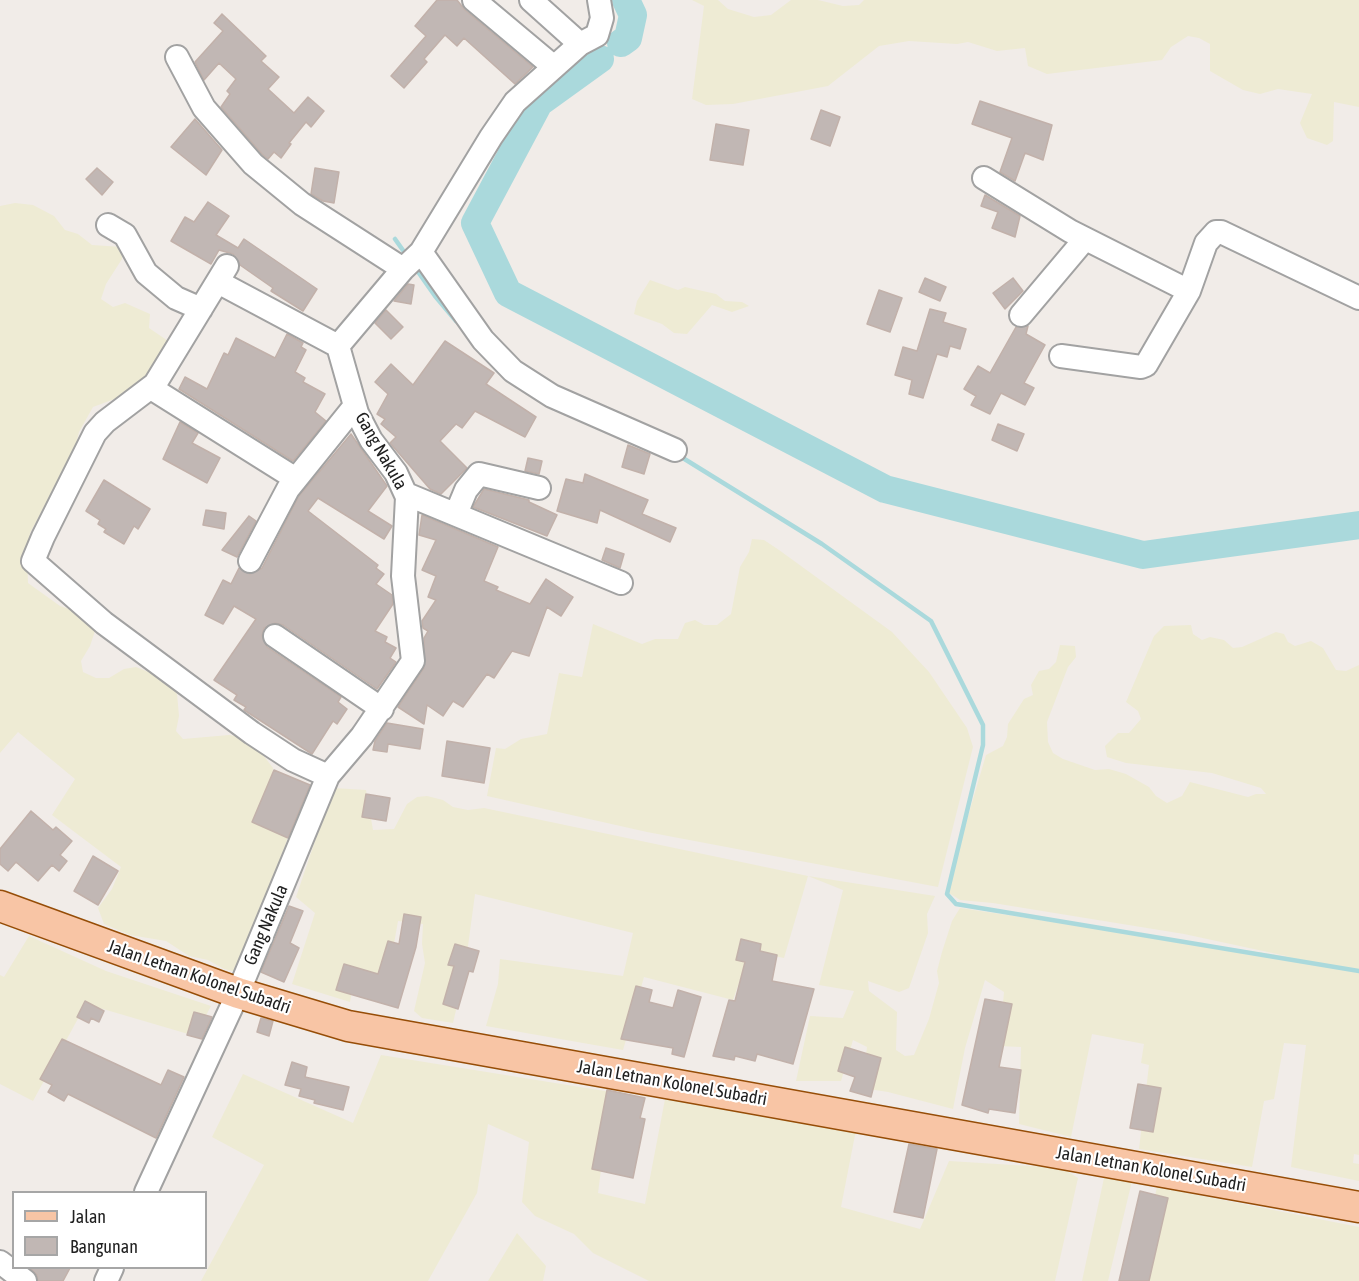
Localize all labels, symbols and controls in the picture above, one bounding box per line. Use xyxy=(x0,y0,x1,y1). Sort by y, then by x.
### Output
street label: Gang Nakula xyxy=(350,409,412,493)
street label: Gang Nakula xyxy=(239,881,293,969)
street label: Jalan Letnan Kolonel Subadri xyxy=(105,935,293,1019)
street label: Jalan Letnan Kolonel Subadri xyxy=(575,1056,769,1110)
street label: Jalan Letnan Kolonel Subadri xyxy=(1054,1142,1248,1196)
legend xyxy=(12,1191,207,1269)
text: Jalan xyxy=(70,1206,106,1227)
text: Bangunan xyxy=(70,1236,138,1257)

